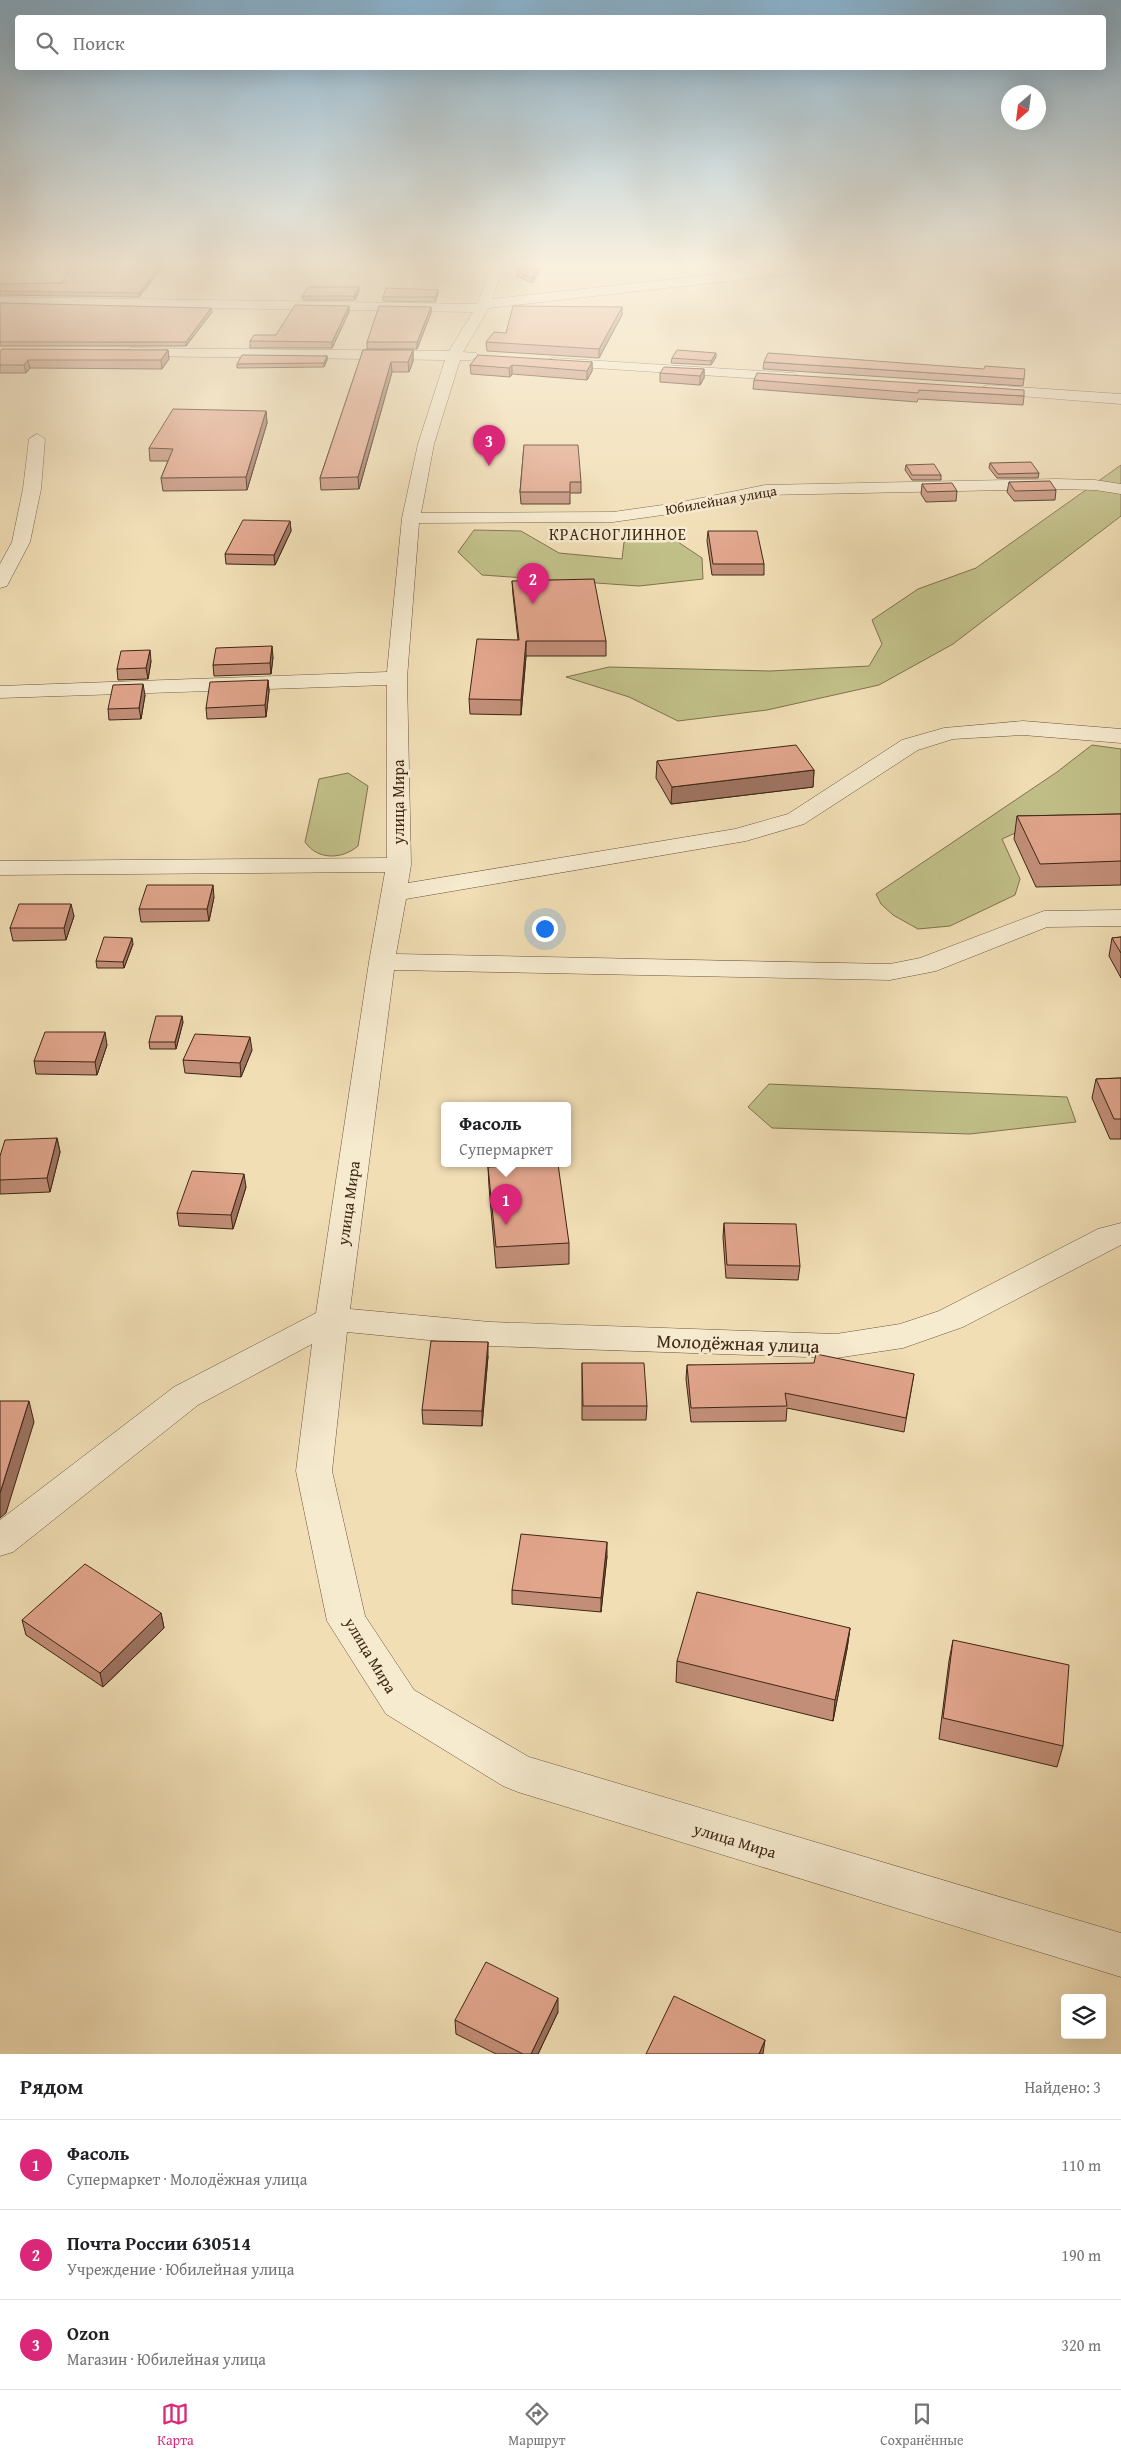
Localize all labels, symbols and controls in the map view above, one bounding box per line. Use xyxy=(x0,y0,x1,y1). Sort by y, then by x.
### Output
search box xyxy=(15,15,1106,70)
icon: search xyxy=(33,29,61,57)
text: Поиск xyxy=(73,29,125,57)
north arrow xyxy=(1001,85,1046,130)
pin: 3 xyxy=(473,425,505,466)
street label: Юбилейная улица xyxy=(664,480,779,520)
district label: КРАСНОГЛИННОЕ xyxy=(549,522,687,546)
pin: 2 xyxy=(517,563,549,604)
street label: улица Мира xyxy=(386,759,410,846)
your location xyxy=(532,916,558,942)
popup xyxy=(441,1102,571,1167)
text: Фасоль xyxy=(459,1109,522,1137)
text: Супермаркет xyxy=(459,1137,553,1161)
street label: улица Мира xyxy=(330,1159,366,1248)
pin: 1 xyxy=(490,1184,522,1225)
street label: Молодёжная улица xyxy=(656,1326,820,1360)
street label: улица Мира xyxy=(338,1612,403,1698)
street label: улица Мира xyxy=(690,1816,780,1864)
map controls xyxy=(1061,1994,1106,2039)
button: layers xyxy=(1061,1994,1106,2039)
text: Рядом xyxy=(20,2071,83,2102)
text: Найдено: 3 xyxy=(1024,2075,1101,2099)
text: Фасоль xyxy=(67,2139,129,2167)
text: 1 xyxy=(32,2153,40,2177)
text: 110 m xyxy=(1061,2153,1101,2177)
text: Супермаркет · Молодёжная улица xyxy=(67,2167,307,2191)
text: Почта России 630514 xyxy=(67,2229,251,2257)
text: 2 xyxy=(32,2243,40,2267)
text: 190 m xyxy=(1061,2243,1101,2267)
text: Учреждение · Юбилейная улица xyxy=(67,2257,294,2281)
text: Ozon xyxy=(67,2319,109,2347)
text: 3 xyxy=(32,2333,40,2357)
text: 320 m xyxy=(1061,2333,1101,2357)
text: Магазин · Юбилейная улица xyxy=(67,2347,266,2371)
tab: Карта xyxy=(157,2400,194,2450)
tab: Маршрут xyxy=(508,2400,566,2450)
tab: Сохранённые xyxy=(880,2400,964,2450)

